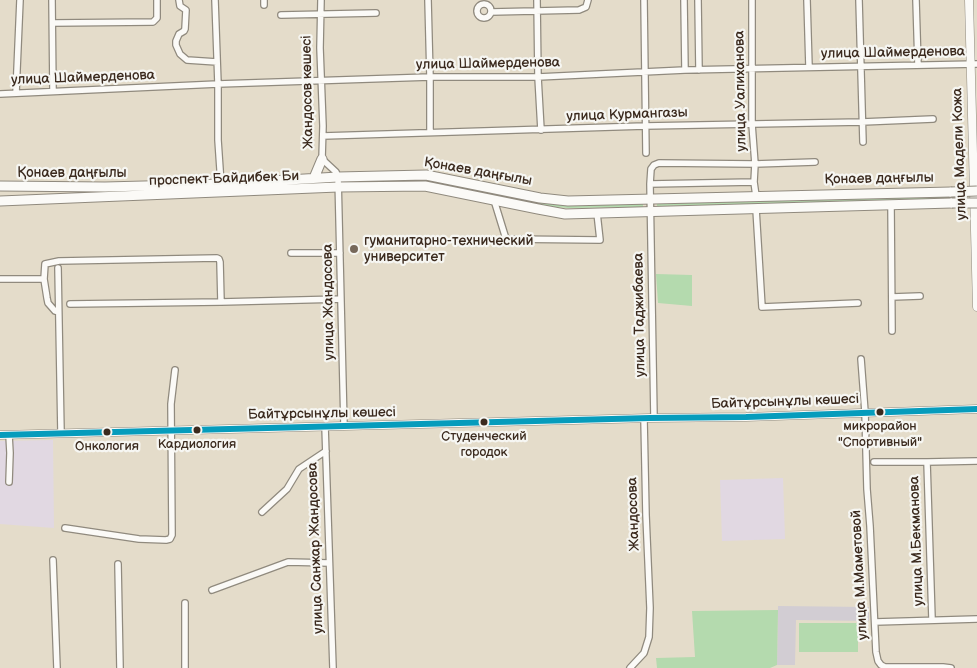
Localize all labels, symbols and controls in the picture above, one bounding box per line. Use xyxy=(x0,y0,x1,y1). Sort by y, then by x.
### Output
street label: улица Уалиханова xyxy=(732,30,750,152)
street label: Жандосов көшесі xyxy=(299,35,317,149)
street label: улица Шаймерденова xyxy=(821,43,965,63)
street label: улица Шаймерденова xyxy=(416,54,560,74)
street label: улица Шаймерденова xyxy=(11,67,155,89)
street label: улица Мадели Кожа xyxy=(949,88,971,220)
street label: улица Курмангазы xyxy=(566,104,688,126)
street label: Қонаев даңғылы xyxy=(423,154,533,190)
street label: Қонаев даңғылы xyxy=(17,165,127,181)
street label: проспект Байдибек Би xyxy=(149,168,299,190)
street label: Қонаев даңғылы xyxy=(824,170,934,188)
place label: гуманитарно-технический университет xyxy=(364,233,533,266)
marker: гуманитарно-технический университет xyxy=(348,243,360,255)
street label: улица Жандосова xyxy=(320,244,338,360)
street label: улица Таджибаева xyxy=(631,253,649,377)
street label: Байтұрсынұлы көшесі xyxy=(711,391,859,413)
street label: Байтұрсынұлы көшесі xyxy=(248,404,396,424)
marker: микрорайон "Спортивный" xyxy=(875,407,885,417)
marker: Студенческий городок xyxy=(479,417,489,427)
place label: микрорайон "Спортивный" xyxy=(838,419,922,450)
marker: Кардиология xyxy=(192,425,202,435)
marker: Онкология xyxy=(102,427,112,437)
place label: Студенческий городок xyxy=(441,429,527,460)
place label: Кардиология xyxy=(158,437,236,453)
place label: Онкология xyxy=(75,439,139,455)
street label: улица Санжар Жандосова xyxy=(305,462,327,634)
street label: улица М.Бекманова xyxy=(906,476,928,606)
street label: Жандосова xyxy=(624,477,644,551)
street label: улица М.Маметовой xyxy=(848,510,872,640)

